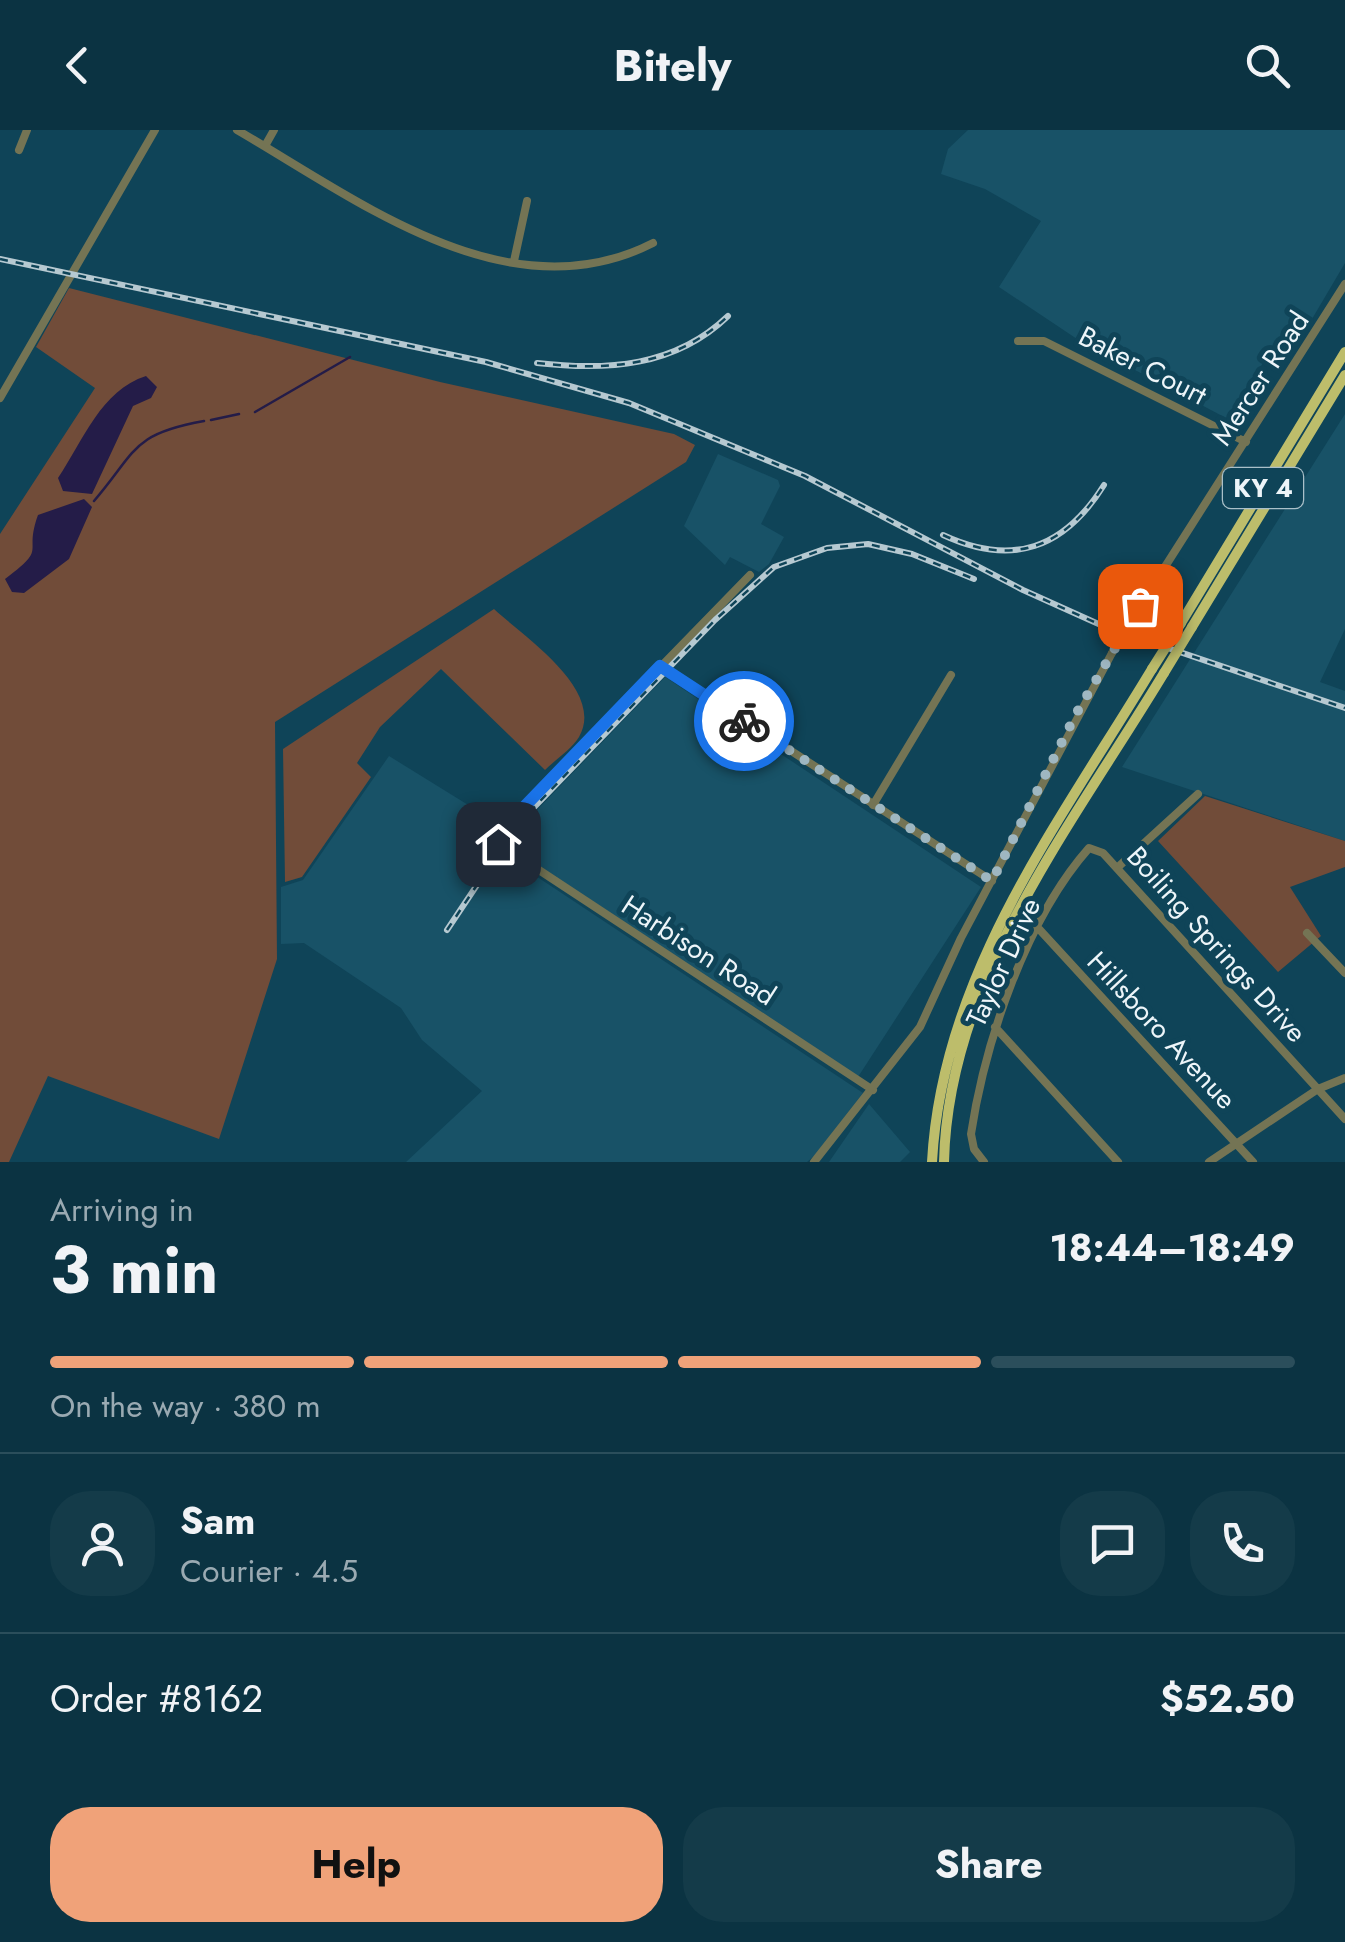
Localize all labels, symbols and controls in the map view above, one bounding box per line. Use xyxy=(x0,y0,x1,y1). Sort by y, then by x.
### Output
text: Bitely xyxy=(614,33,732,98)
icon: back xyxy=(50,38,105,93)
icon: search xyxy=(1240,38,1295,93)
street label: Mercer Road xyxy=(1202,303,1319,453)
street label: Baker Court xyxy=(1072,316,1214,415)
road number: KY 4 xyxy=(1223,468,1303,508)
pin xyxy=(1098,564,1183,649)
icon: bag xyxy=(1113,579,1168,634)
courier xyxy=(694,671,794,771)
icon: bike xyxy=(717,694,772,749)
pin xyxy=(456,802,541,887)
icon: home xyxy=(471,817,526,872)
street label: Boiling Springs Drive xyxy=(1117,837,1316,1052)
street label: Harbison Road xyxy=(614,885,784,1016)
street label: Taylor Drive xyxy=(956,891,1051,1033)
street label: Hillsboro Avenue xyxy=(1077,942,1246,1118)
text: Arriving in xyxy=(50,1187,194,1233)
text: 18:44–18:49 xyxy=(1049,1220,1295,1275)
text: 3 min xyxy=(50,1223,218,1317)
text: On the way · 380 m xyxy=(50,1383,321,1429)
button: person xyxy=(50,1491,155,1596)
button: chat xyxy=(1060,1491,1165,1596)
button: phone xyxy=(1190,1491,1295,1596)
text: Sam xyxy=(180,1493,255,1548)
text: Courier · 4.5 xyxy=(180,1548,358,1594)
text: Order #8162 xyxy=(50,1671,263,1726)
text: $52.50 xyxy=(1160,1671,1295,1726)
button: Help xyxy=(50,1807,663,1922)
button: Share xyxy=(683,1807,1295,1922)

